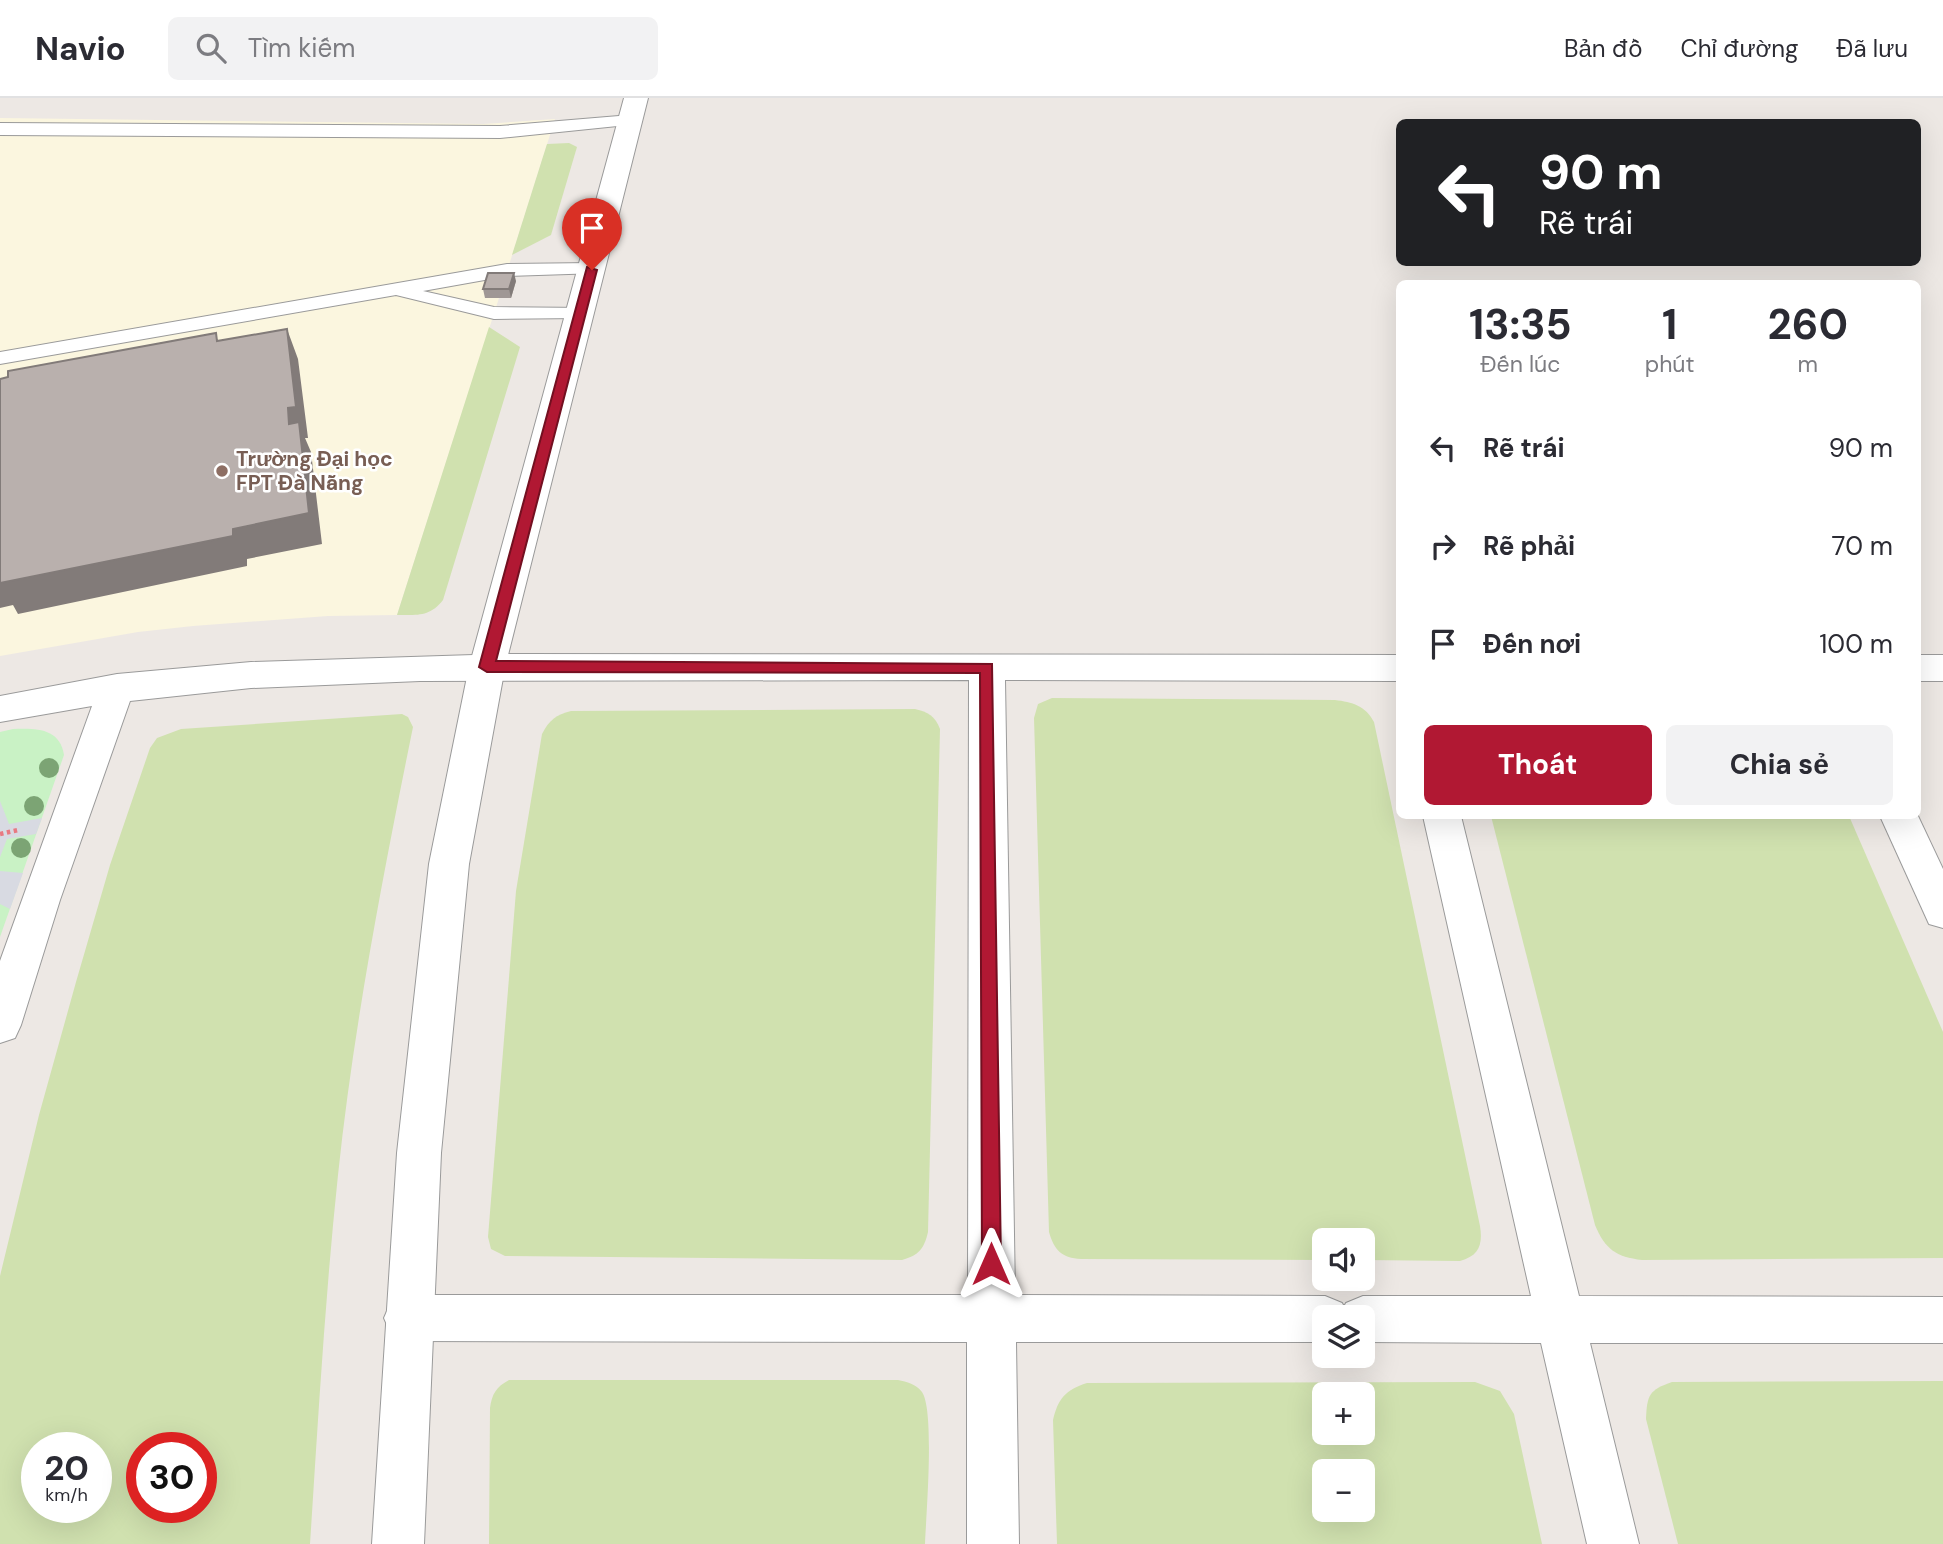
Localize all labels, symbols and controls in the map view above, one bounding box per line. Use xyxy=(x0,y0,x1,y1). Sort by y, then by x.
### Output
search box xyxy=(168,17,658,80)
text: Navio xyxy=(35,27,126,70)
icon: search xyxy=(192,29,230,67)
text: Tìm kiếm xyxy=(248,31,355,65)
text: Bản đồ xyxy=(1564,33,1642,64)
text: Chỉ đường xyxy=(1680,33,1798,64)
text: Đã lưu xyxy=(1836,33,1908,64)
text: 90 m xyxy=(1539,140,1662,204)
icon: left xyxy=(1424,147,1515,238)
pin xyxy=(562,198,622,270)
text: Rẽ trái xyxy=(1539,202,1633,244)
icon: arrive xyxy=(573,209,611,247)
text: 13:35 xyxy=(1469,297,1572,352)
text: 1 xyxy=(1662,297,1677,352)
text: 260 xyxy=(1768,297,1848,352)
text: Đến lúc xyxy=(1480,349,1560,379)
text: phút xyxy=(1645,349,1695,379)
text: m xyxy=(1798,349,1818,379)
icon: left xyxy=(1424,429,1462,467)
text: Rẽ trái xyxy=(1483,431,1565,465)
text: 90 m xyxy=(1829,431,1893,465)
place label: Trường Đại học FPT Đà Nẵng xyxy=(236,445,393,497)
marker: Trường Đại học FPT Đà Nẵng xyxy=(214,463,230,479)
icon: right xyxy=(1424,527,1462,565)
text: Rẽ phải xyxy=(1483,529,1575,563)
text: 70 m xyxy=(1832,529,1893,563)
icon: arrive xyxy=(1424,625,1462,663)
text: Đến nơi xyxy=(1483,627,1581,661)
text: 100 m xyxy=(1819,627,1893,661)
button: Thoát xyxy=(1424,725,1652,805)
button: Chia sẻ xyxy=(1666,725,1893,805)
position arrow xyxy=(954,1227,1028,1301)
map controls xyxy=(1312,1228,1375,1522)
button: sound xyxy=(1312,1228,1375,1291)
button: layers xyxy=(1312,1305,1375,1368)
button: + xyxy=(1312,1382,1375,1445)
speed limit sign: 30 xyxy=(126,1432,217,1523)
text: 20 xyxy=(44,1445,89,1491)
button: − xyxy=(1312,1459,1375,1522)
text: km/h xyxy=(45,1483,88,1507)

